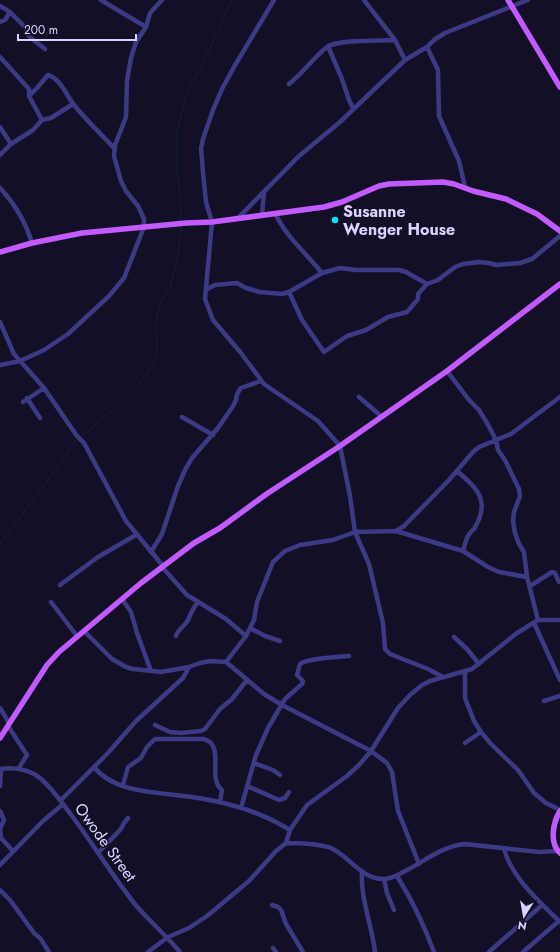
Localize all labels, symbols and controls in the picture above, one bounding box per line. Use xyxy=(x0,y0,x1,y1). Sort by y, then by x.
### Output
scale bar xyxy=(18,16,136,42)
text: 200 m xyxy=(24,21,58,39)
place label: Susanne Wenger House xyxy=(343,200,455,241)
marker: Susanne Wenger House xyxy=(330,215,340,225)
street label: Owode Street xyxy=(69,798,142,887)
north arrow xyxy=(504,896,544,936)
text: N xyxy=(516,917,528,935)

